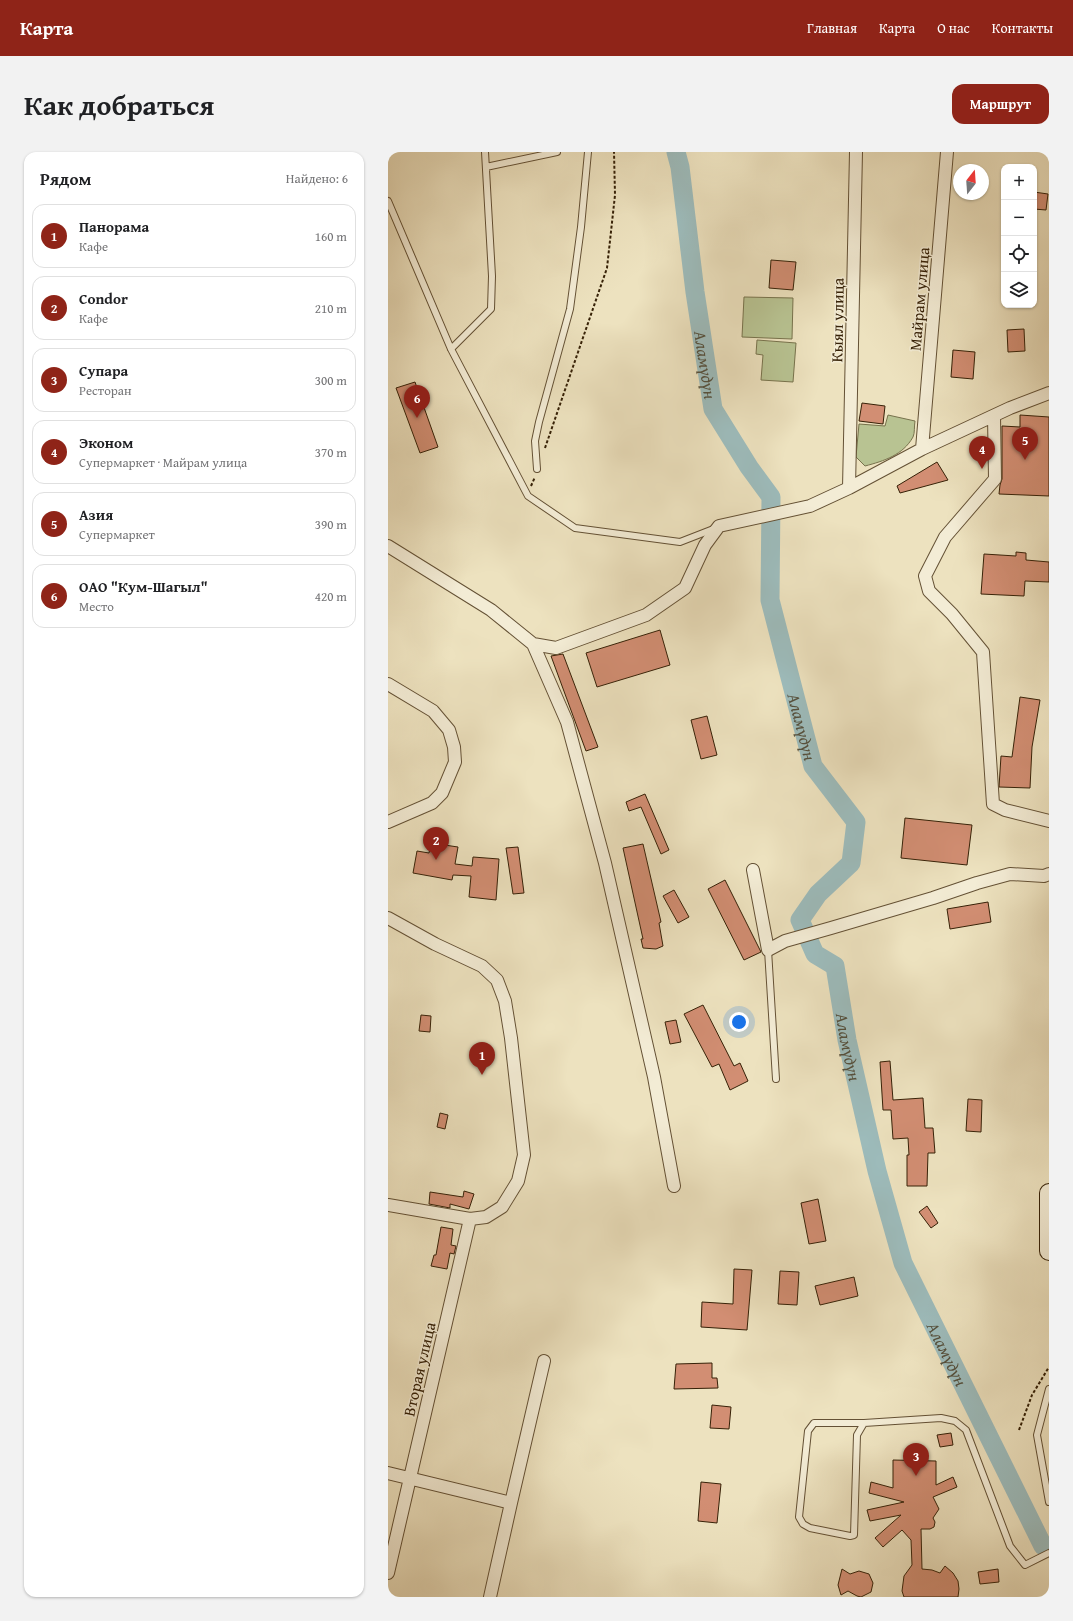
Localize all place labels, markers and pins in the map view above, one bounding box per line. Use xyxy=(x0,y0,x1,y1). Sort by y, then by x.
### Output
pin: 6 xyxy=(404,385,430,418)
pin: 5 xyxy=(1012,427,1038,460)
pin: 4 xyxy=(969,436,995,469)
pin: 2 xyxy=(423,827,449,860)
pin: 1 xyxy=(469,1042,495,1075)
pin: 3 xyxy=(903,1443,929,1476)

